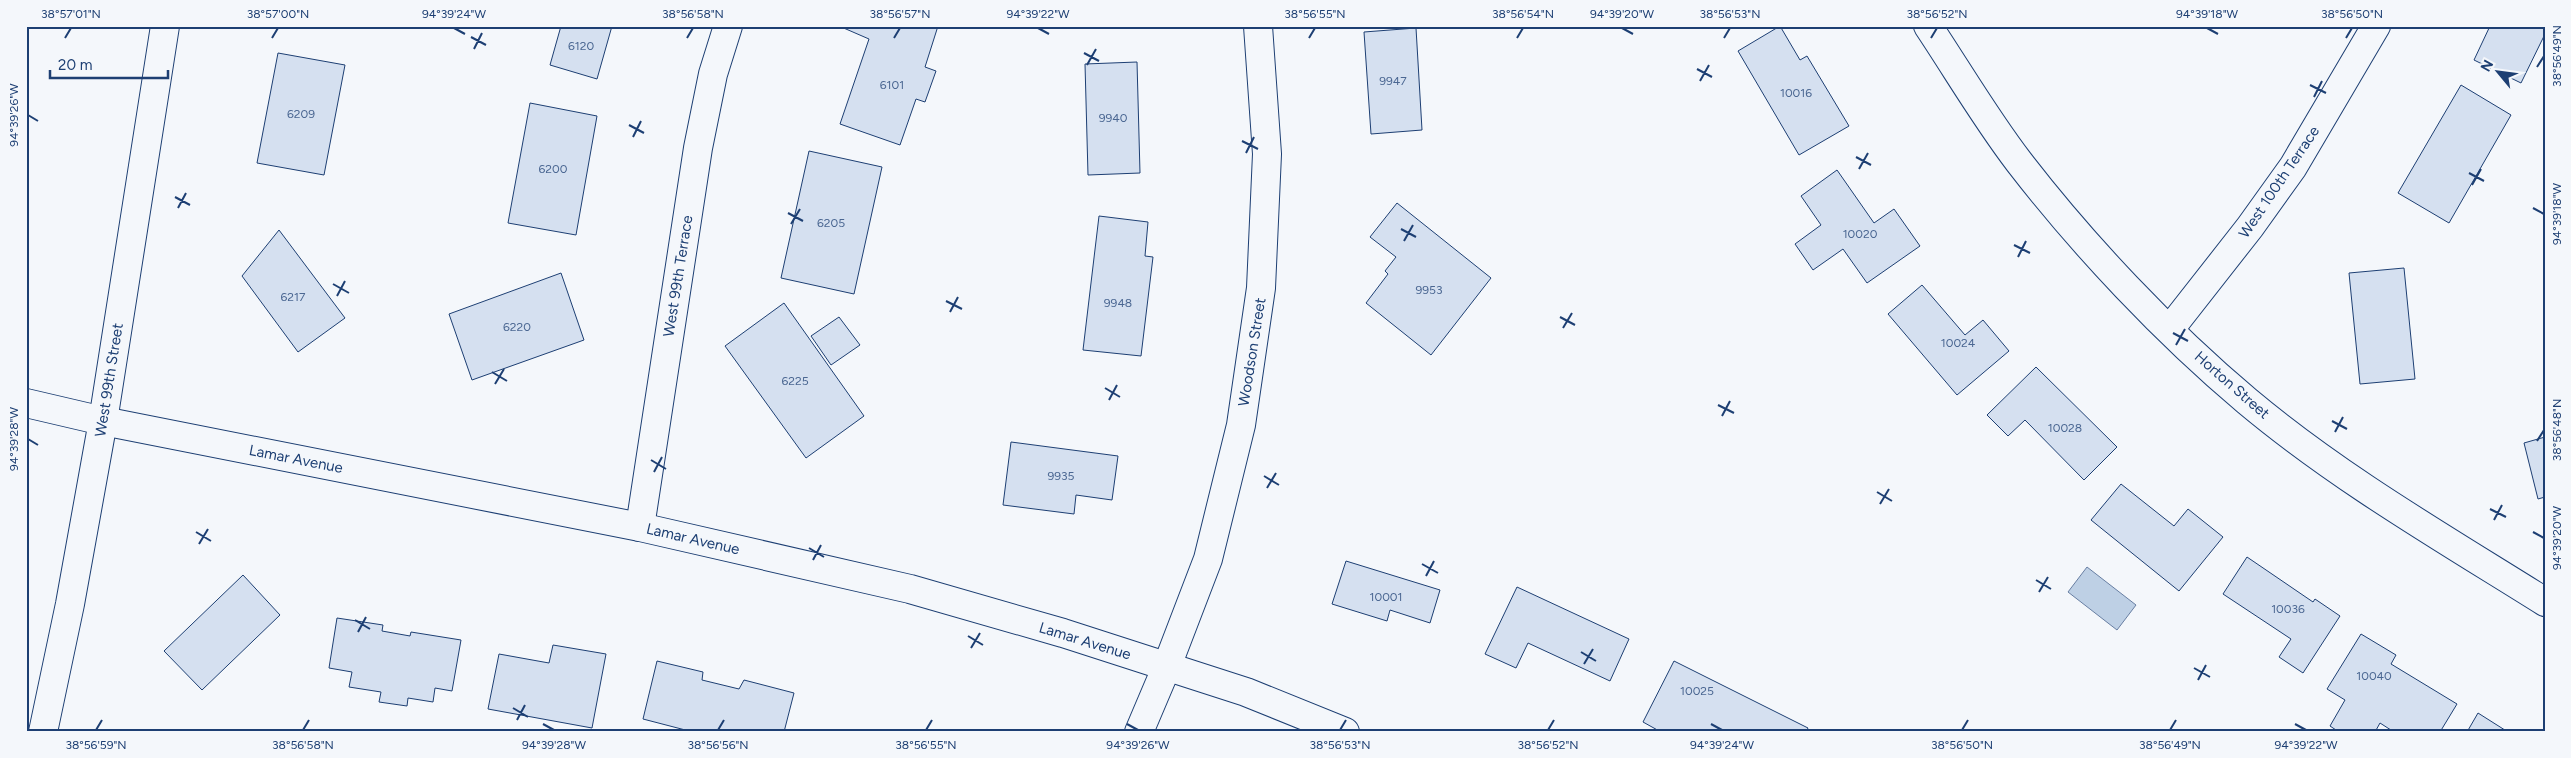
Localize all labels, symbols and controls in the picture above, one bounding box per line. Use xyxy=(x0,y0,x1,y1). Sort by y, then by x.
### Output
text: 38°57'01"N xyxy=(41,7,101,21)
text: 38°57'00"N xyxy=(247,7,309,21)
text: 94°39'24"W xyxy=(422,7,486,21)
text: 38°56'58"N xyxy=(662,7,724,21)
text: 38°56'57"N xyxy=(870,7,930,21)
text: 94°39'22"W xyxy=(1006,7,1070,21)
text: 38°56'55"N xyxy=(1284,7,1346,21)
text: 38°56'54"N xyxy=(1492,7,1554,21)
text: 94°39'20"W xyxy=(1590,7,1655,21)
text: 38°56'53"N xyxy=(1700,7,1760,21)
text: 38°56'52"N xyxy=(1906,7,1968,21)
text: 94°39'18"W xyxy=(2176,7,2239,21)
text: 38°56'50"N xyxy=(2321,7,2383,21)
text: 38°56'49"N xyxy=(2550,25,2564,87)
house number: 6120 xyxy=(568,39,594,53)
scale bar xyxy=(50,48,168,80)
north arrow xyxy=(2474,48,2524,98)
text: 20 m xyxy=(58,56,92,74)
text: N xyxy=(2477,57,2497,75)
house number: 9947 xyxy=(1379,74,1407,88)
house number: 6101 xyxy=(880,78,904,92)
text: 94°39'26"W xyxy=(7,83,21,147)
house number: 10016 xyxy=(1780,86,1812,100)
house number: 6209 xyxy=(287,107,315,121)
house number: 9940 xyxy=(1099,111,1128,125)
street label: West 100th Terrace xyxy=(2235,123,2323,241)
house number: 6200 xyxy=(539,162,568,176)
text: 94°39'18"W xyxy=(2550,182,2564,245)
street label: West 99th Terrace xyxy=(660,214,696,338)
house number: 6205 xyxy=(817,216,845,230)
house number: 10020 xyxy=(1843,227,1878,241)
house number: 9953 xyxy=(1415,283,1443,297)
house number: 6217 xyxy=(281,290,306,304)
house number: 9948 xyxy=(1104,296,1132,310)
street label: Woodson Street xyxy=(1235,296,1270,408)
house number: 6220 xyxy=(503,320,531,334)
street label: West 99th Street xyxy=(91,321,127,438)
house number: 10024 xyxy=(1941,336,1976,350)
street label: Horton Street xyxy=(2191,348,2273,423)
house number: 6225 xyxy=(781,374,809,388)
text: 38°56'48"N xyxy=(2550,399,2564,461)
text: 94°39'28"W xyxy=(7,407,21,471)
house number: 10028 xyxy=(2048,421,2082,435)
street label: Lamar Avenue xyxy=(247,441,345,477)
house number: 9935 xyxy=(1047,469,1075,483)
text: 94°39'20"W xyxy=(2550,505,2564,570)
street label: Lamar Avenue xyxy=(645,520,741,558)
house number: 10001 xyxy=(1370,590,1403,604)
house number: 10036 xyxy=(2271,602,2305,616)
street label: Lamar Avenue xyxy=(1037,618,1133,664)
house number: 10040 xyxy=(2356,669,2392,683)
house number: 10025 xyxy=(1680,684,1714,698)
text: 38°56'59"N xyxy=(65,738,127,752)
text: 38°56'58"N xyxy=(272,738,334,752)
text: 94°39'28"W xyxy=(522,738,586,752)
text: 38°56'56"N xyxy=(687,738,749,752)
text: 38°56'55"N xyxy=(895,738,957,752)
text: 94°39'26"W xyxy=(1106,738,1170,752)
text: 38°56'53"N xyxy=(1310,738,1370,752)
text: 38°56'52"N xyxy=(1517,738,1579,752)
text: 94°39'24"W xyxy=(1690,738,1754,752)
text: 38°56'50"N xyxy=(1931,738,1993,752)
text: 38°56'49"N xyxy=(2139,738,2201,752)
text: 94°39'22"W xyxy=(2274,738,2338,752)

